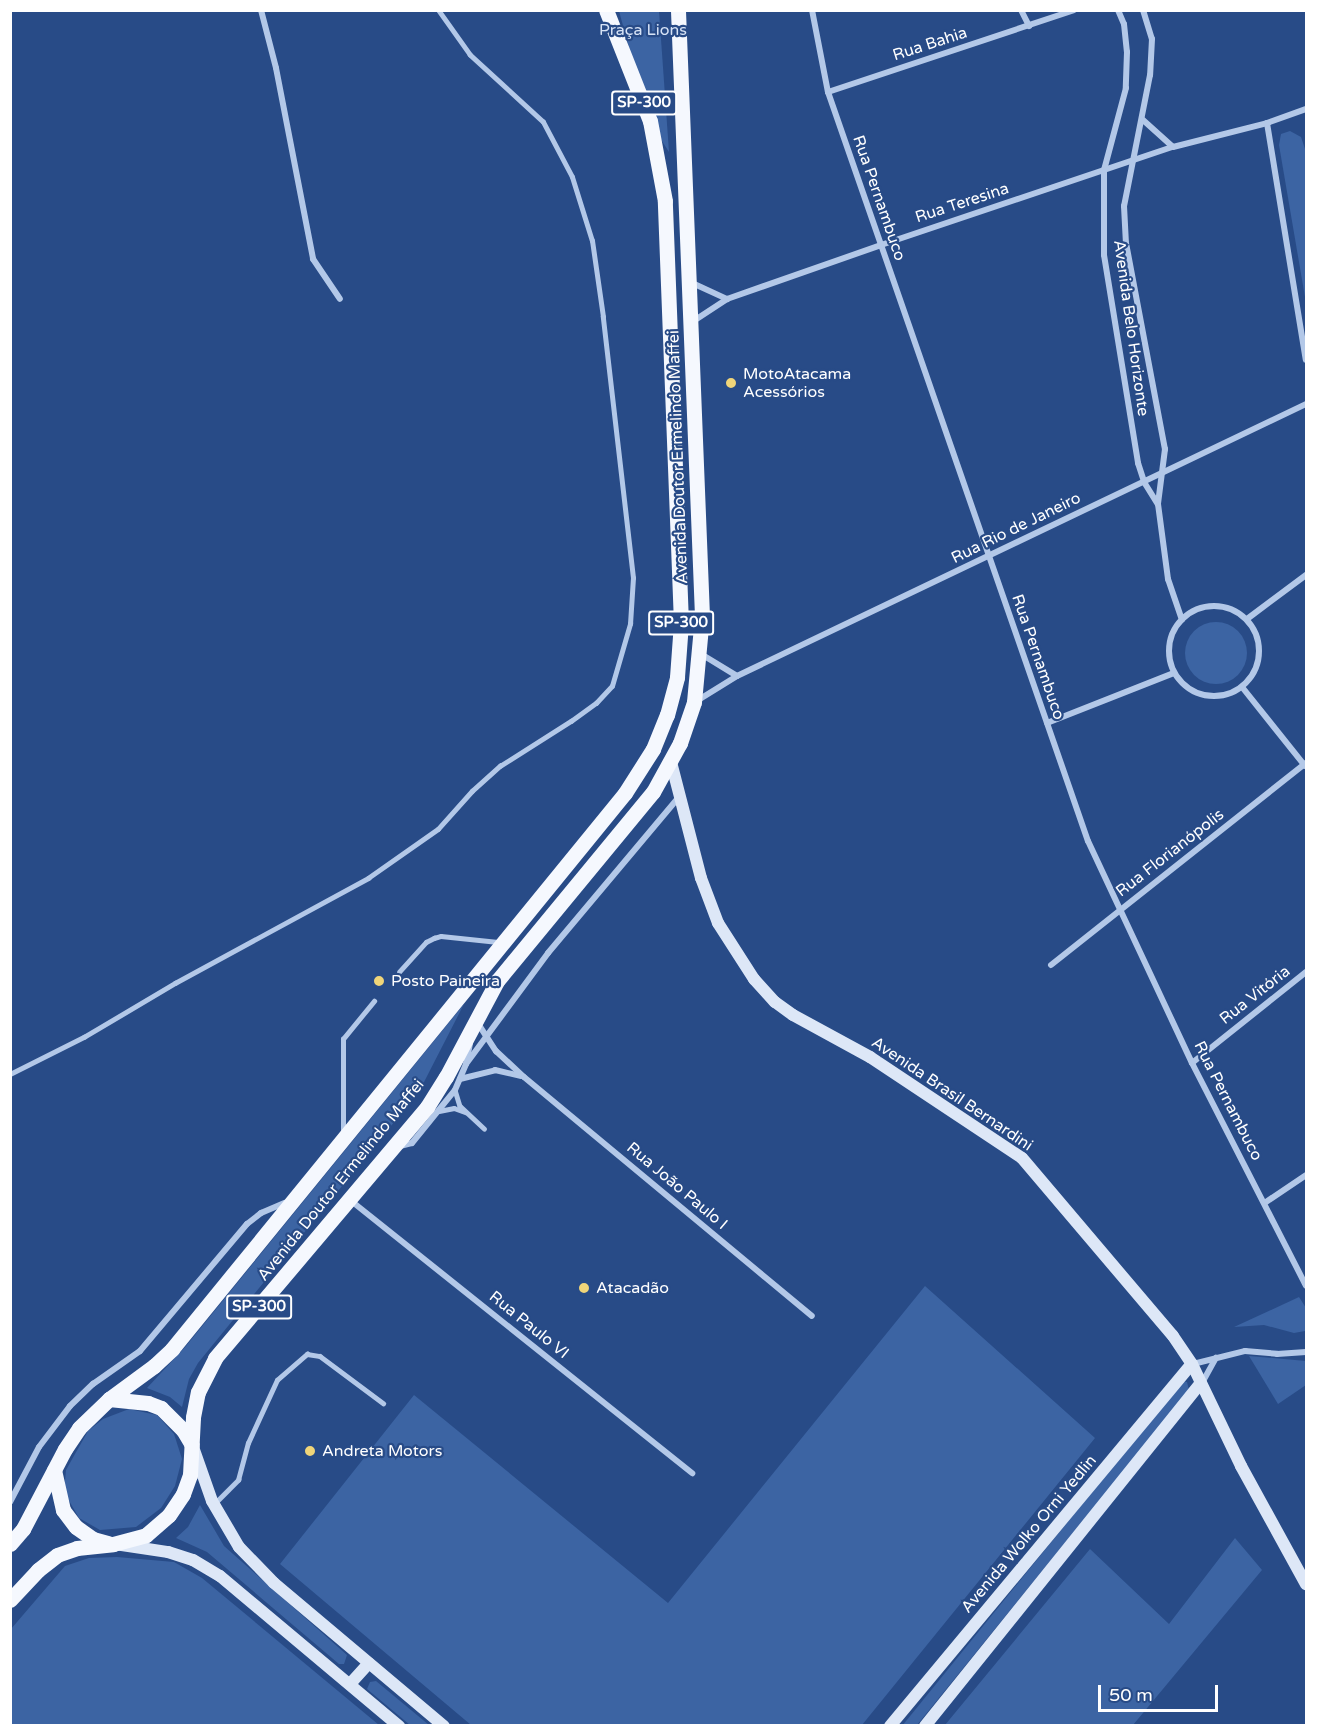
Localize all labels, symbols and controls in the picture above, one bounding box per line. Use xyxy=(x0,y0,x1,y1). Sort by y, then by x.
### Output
park label: Praça Lions xyxy=(599,20,687,40)
street label: Rua Bahia xyxy=(890,23,970,65)
road number: SP-300 xyxy=(611,91,677,115)
street label: Rua Pernambuco xyxy=(849,133,909,263)
street label: Rua Teresina xyxy=(913,179,1011,227)
street label: Avenida Belo Horizonte xyxy=(1109,239,1153,417)
street label: Avenida Doutor Ermelindo Maffei xyxy=(664,330,692,584)
place label: MotoAtacama Acessórios xyxy=(743,364,851,402)
marker: MotoAtacama Acessórios xyxy=(724,376,738,390)
street label: Rua Rio de Janeiro xyxy=(948,488,1084,568)
street label: Rua Pernambuco xyxy=(1008,592,1068,722)
road number: SP-300 xyxy=(648,611,714,635)
street label: Rua Florianópolis xyxy=(1112,805,1228,901)
street label: Rua Vitória xyxy=(1216,962,1294,1028)
place label: Posto Paineira xyxy=(391,971,500,991)
marker: Posto Paineira xyxy=(372,974,386,988)
street label: Avenida Brasil Bernardini xyxy=(868,1033,1036,1155)
street label: Rua Pernambuco xyxy=(1190,1038,1266,1164)
street label: Avenida Doutor Ermelindo Maffei xyxy=(254,1075,428,1285)
street label: Rua João Paulo I xyxy=(623,1138,731,1234)
place label: Atacadão xyxy=(596,1278,669,1298)
marker: Atacadão xyxy=(577,1281,591,1295)
street label: Rua Paulo VI xyxy=(485,1287,573,1363)
road number: SP-300 xyxy=(226,1295,292,1319)
place label: Andreta Motors xyxy=(322,1441,442,1461)
marker: Andreta Motors xyxy=(303,1444,317,1458)
street label: Avenida Wolko Orni Yedlin xyxy=(957,1451,1101,1617)
scale bar xyxy=(1101,1673,1221,1711)
text: 50 m xyxy=(1109,1684,1153,1706)

